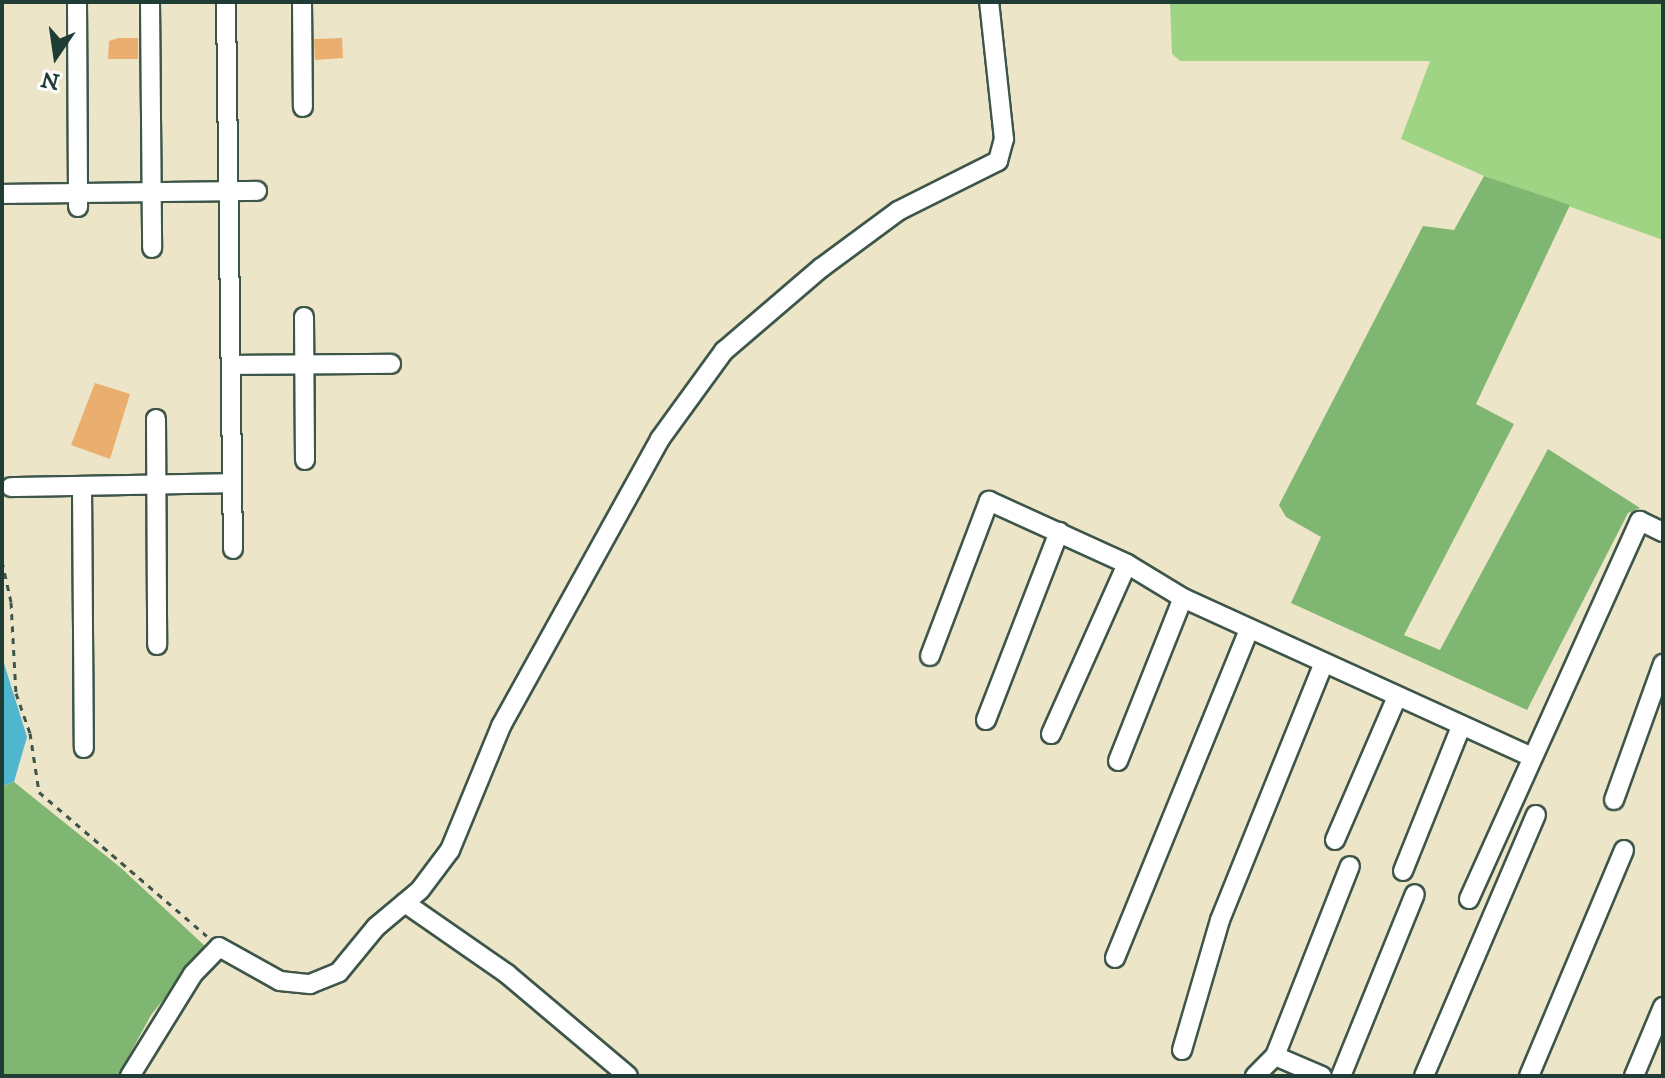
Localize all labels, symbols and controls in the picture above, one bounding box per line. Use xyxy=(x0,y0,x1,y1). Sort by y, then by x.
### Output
north arrow xyxy=(16,16,96,96)
text: N xyxy=(39,65,62,95)

